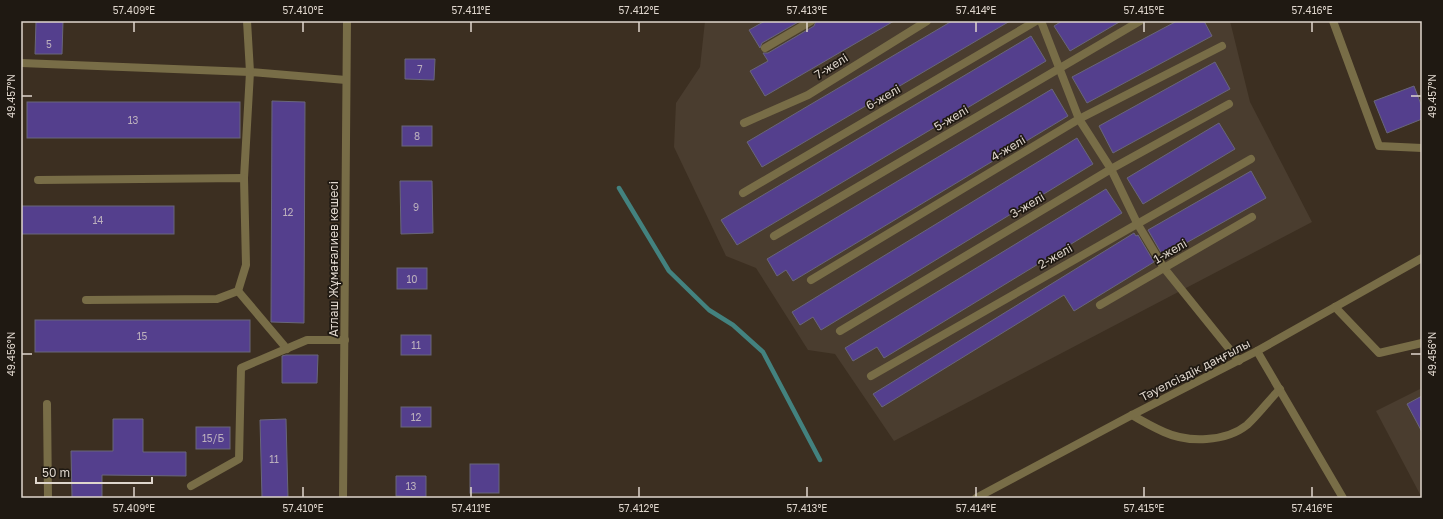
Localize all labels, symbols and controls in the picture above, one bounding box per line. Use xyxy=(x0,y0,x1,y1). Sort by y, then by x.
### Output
text: 57.409°E xyxy=(113,4,155,16)
text: 57.410°E xyxy=(282,4,324,16)
text: 57.411°E xyxy=(451,4,491,16)
text: 57.412°E xyxy=(619,4,659,16)
text: 57.413°E xyxy=(787,4,827,16)
text: 57.414°E xyxy=(956,4,996,16)
text: 57.415°E xyxy=(1124,4,1164,16)
text: 57.416°E xyxy=(1291,4,1333,16)
house number: 5 xyxy=(46,38,52,50)
street label: 7-желі xyxy=(811,50,851,82)
house number: 7 xyxy=(417,63,423,75)
text: 49.457°N xyxy=(5,74,17,118)
text: 49.457°N xyxy=(1426,74,1438,118)
street label: 6-желі xyxy=(863,81,903,113)
street label: 5-желі xyxy=(931,102,971,134)
house number: 13 xyxy=(128,114,138,126)
house number: 8 xyxy=(414,130,420,142)
street label: 4-желі xyxy=(988,132,1028,164)
street label: Атлаш Жұмағалиев көшесі xyxy=(326,181,341,337)
street label: 3-желі xyxy=(1007,189,1047,221)
house number: 9 xyxy=(413,201,419,213)
house number: 12 xyxy=(283,206,294,218)
house number: 14 xyxy=(93,214,103,226)
street label: 1-желі xyxy=(1151,235,1189,267)
street label: 2-желі xyxy=(1035,240,1075,272)
house number: 10 xyxy=(406,273,418,285)
house number: 15 xyxy=(137,330,148,342)
text: 49.456°N xyxy=(5,332,17,376)
text: 49.456°N xyxy=(1426,332,1438,376)
street label: Тәуелсіздік даңғылы xyxy=(1137,336,1253,404)
house number: 11 xyxy=(411,339,421,351)
house number: 12 xyxy=(411,411,422,423)
house number: 15/Б xyxy=(202,432,224,444)
house number: 11 xyxy=(269,453,279,465)
scale bar xyxy=(36,459,152,485)
text: 50 m xyxy=(42,465,70,480)
house number: 13 xyxy=(406,480,416,492)
text: 57.409°E xyxy=(113,502,155,514)
text: 57.410°E xyxy=(282,502,324,514)
text: 57.411°E xyxy=(451,502,491,514)
text: 57.412°E xyxy=(619,502,659,514)
text: 57.413°E xyxy=(787,502,827,514)
text: 57.414°E xyxy=(956,502,996,514)
text: 57.415°E xyxy=(1124,502,1164,514)
text: 57.416°E xyxy=(1291,502,1333,514)

